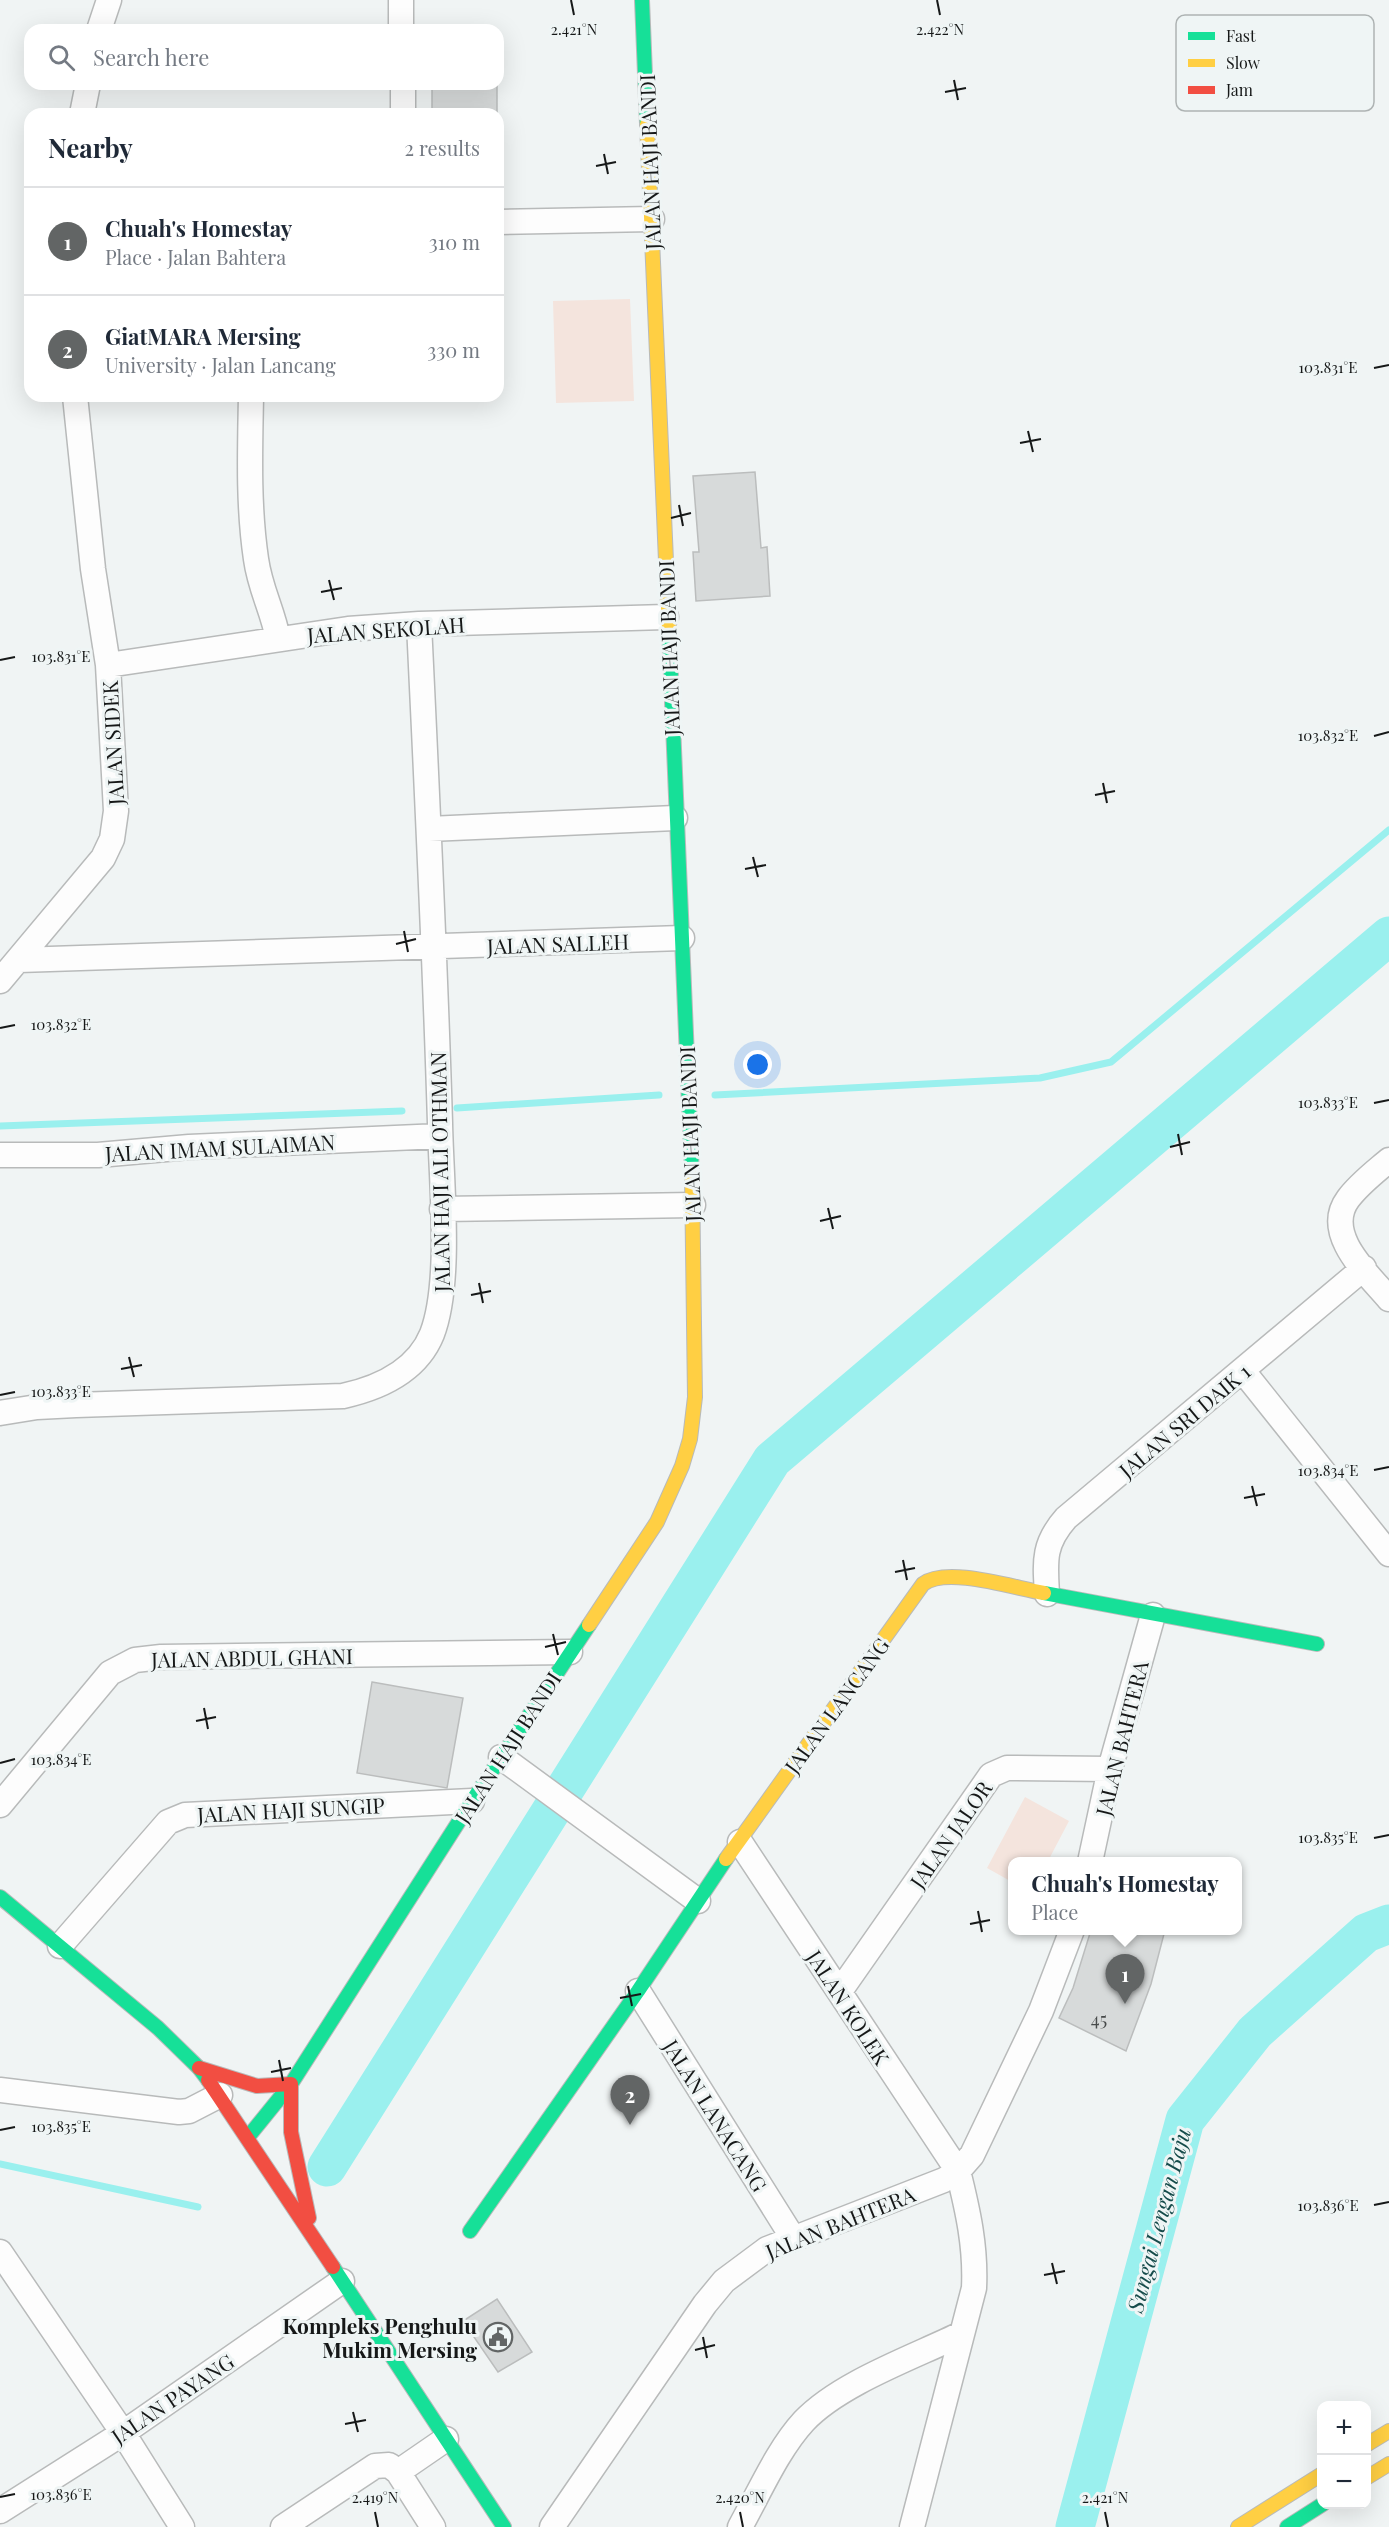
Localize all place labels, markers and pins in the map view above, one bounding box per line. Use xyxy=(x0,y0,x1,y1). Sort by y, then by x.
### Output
pin: 1 xyxy=(1106,1954,1144,2004)
pin: 2 xyxy=(610,2076,650,2125)
place label: Kompleks Penghulu Mukim Mersing xyxy=(282,2311,477,2363)
public building icon: Kompleks Penghulu Mukim Mersing xyxy=(482,2321,514,2353)

